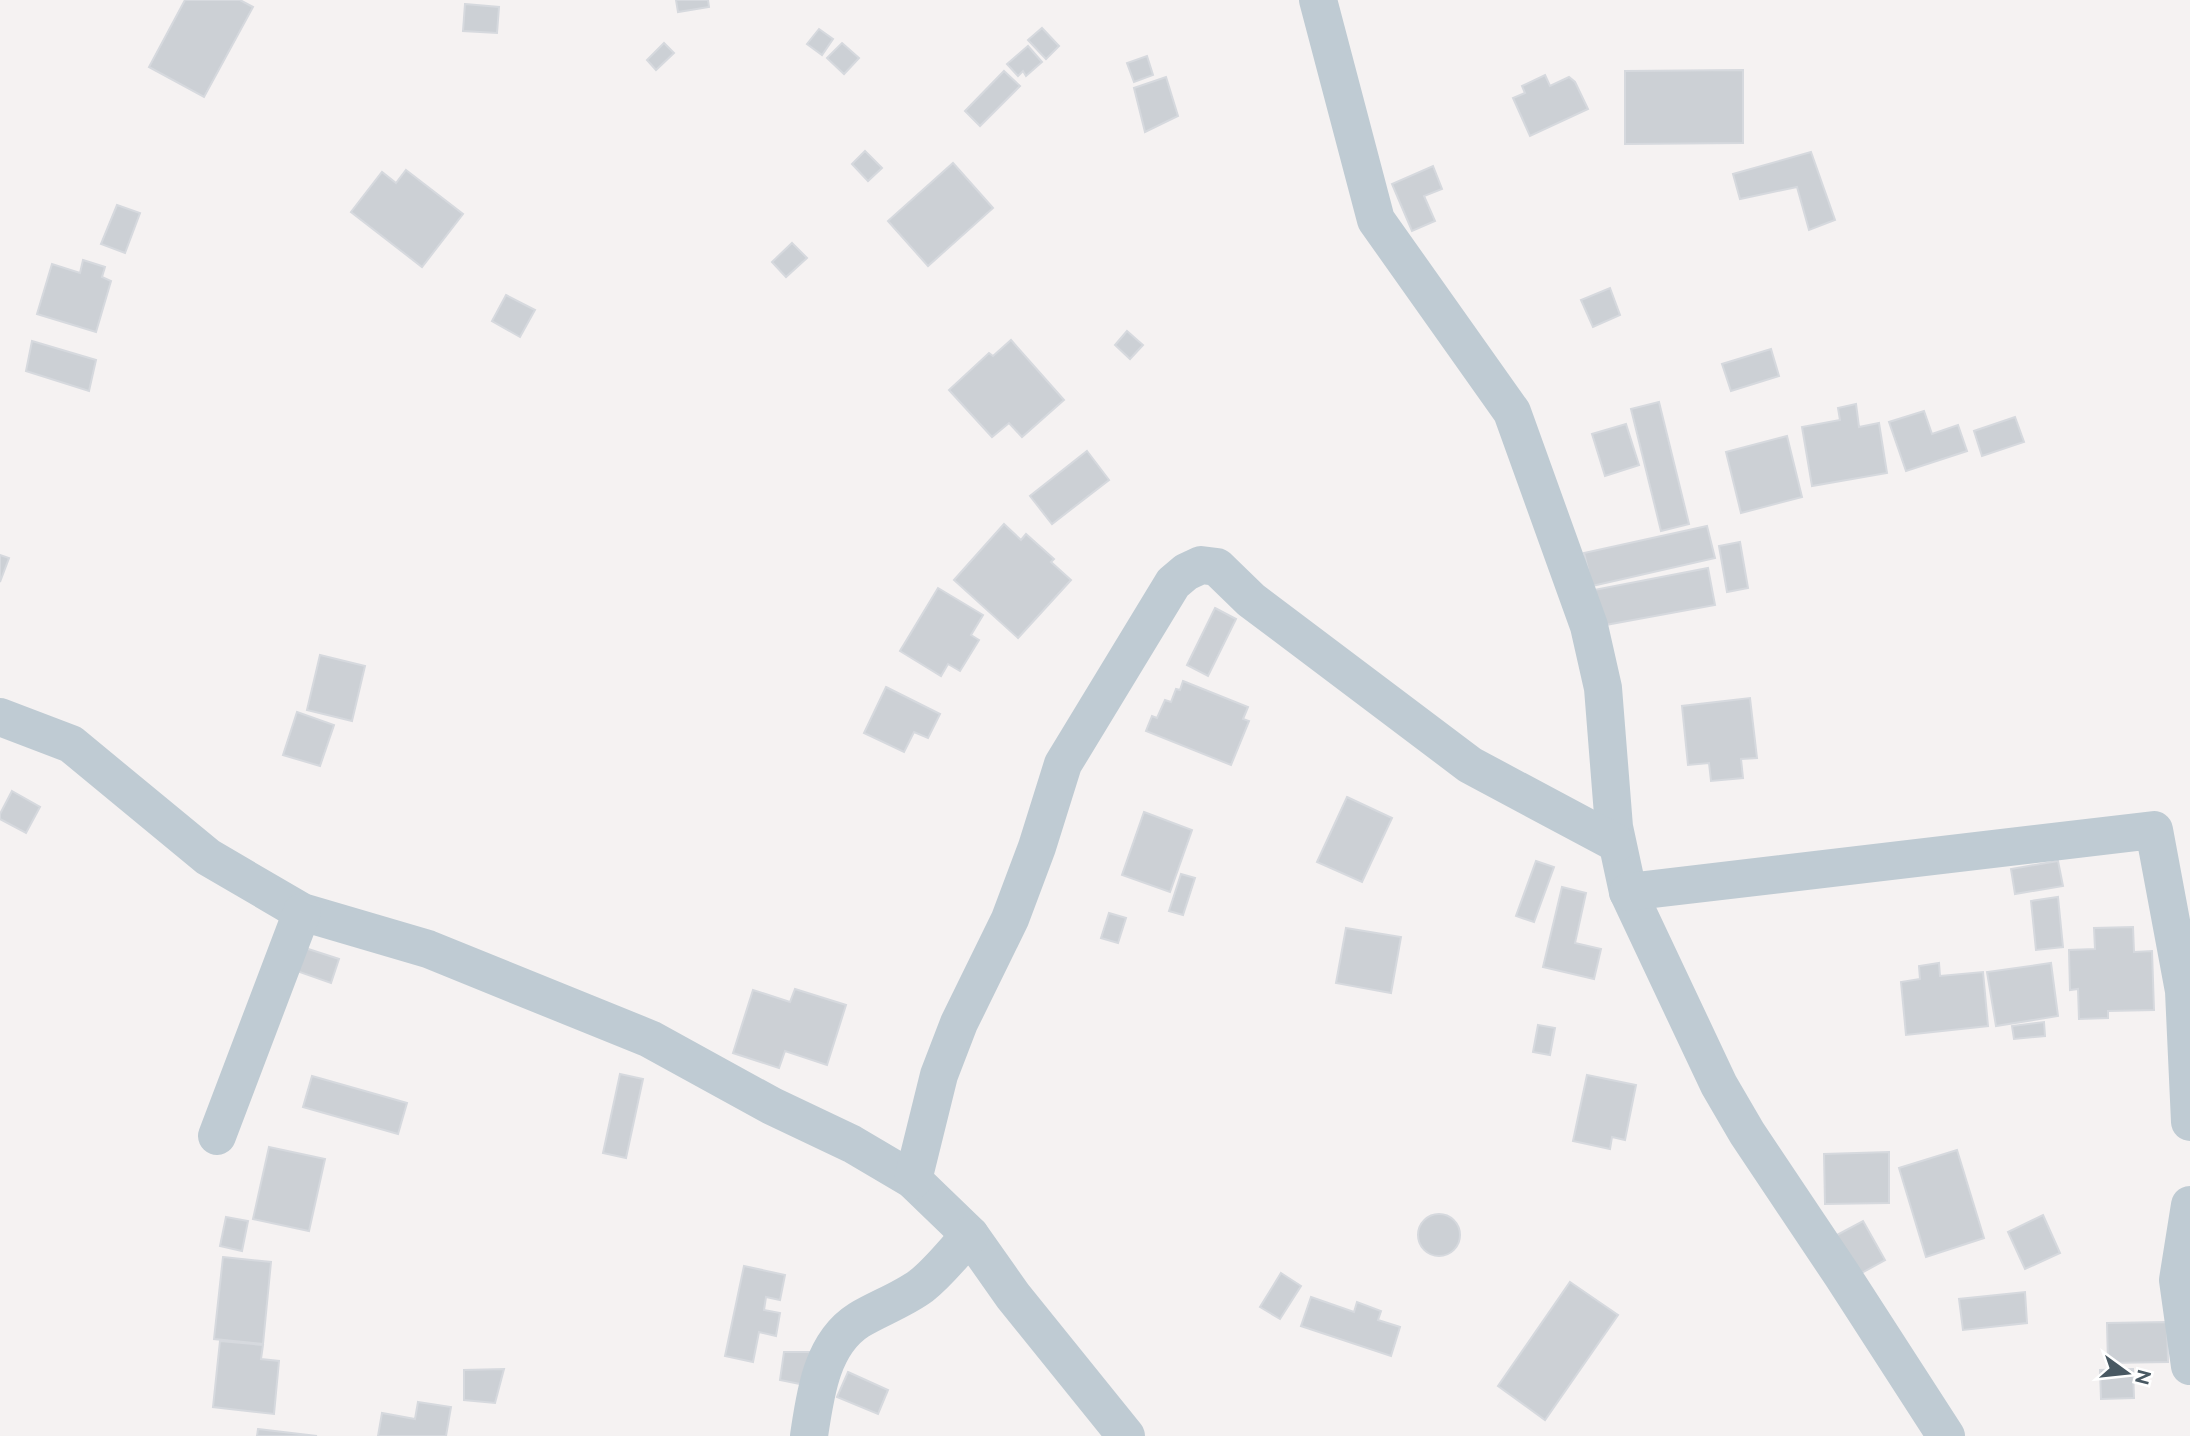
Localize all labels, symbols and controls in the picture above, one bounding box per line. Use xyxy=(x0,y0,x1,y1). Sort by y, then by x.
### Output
north arrow xyxy=(2092,1338,2162,1408)
text: N xyxy=(2131,1368,2156,1387)

